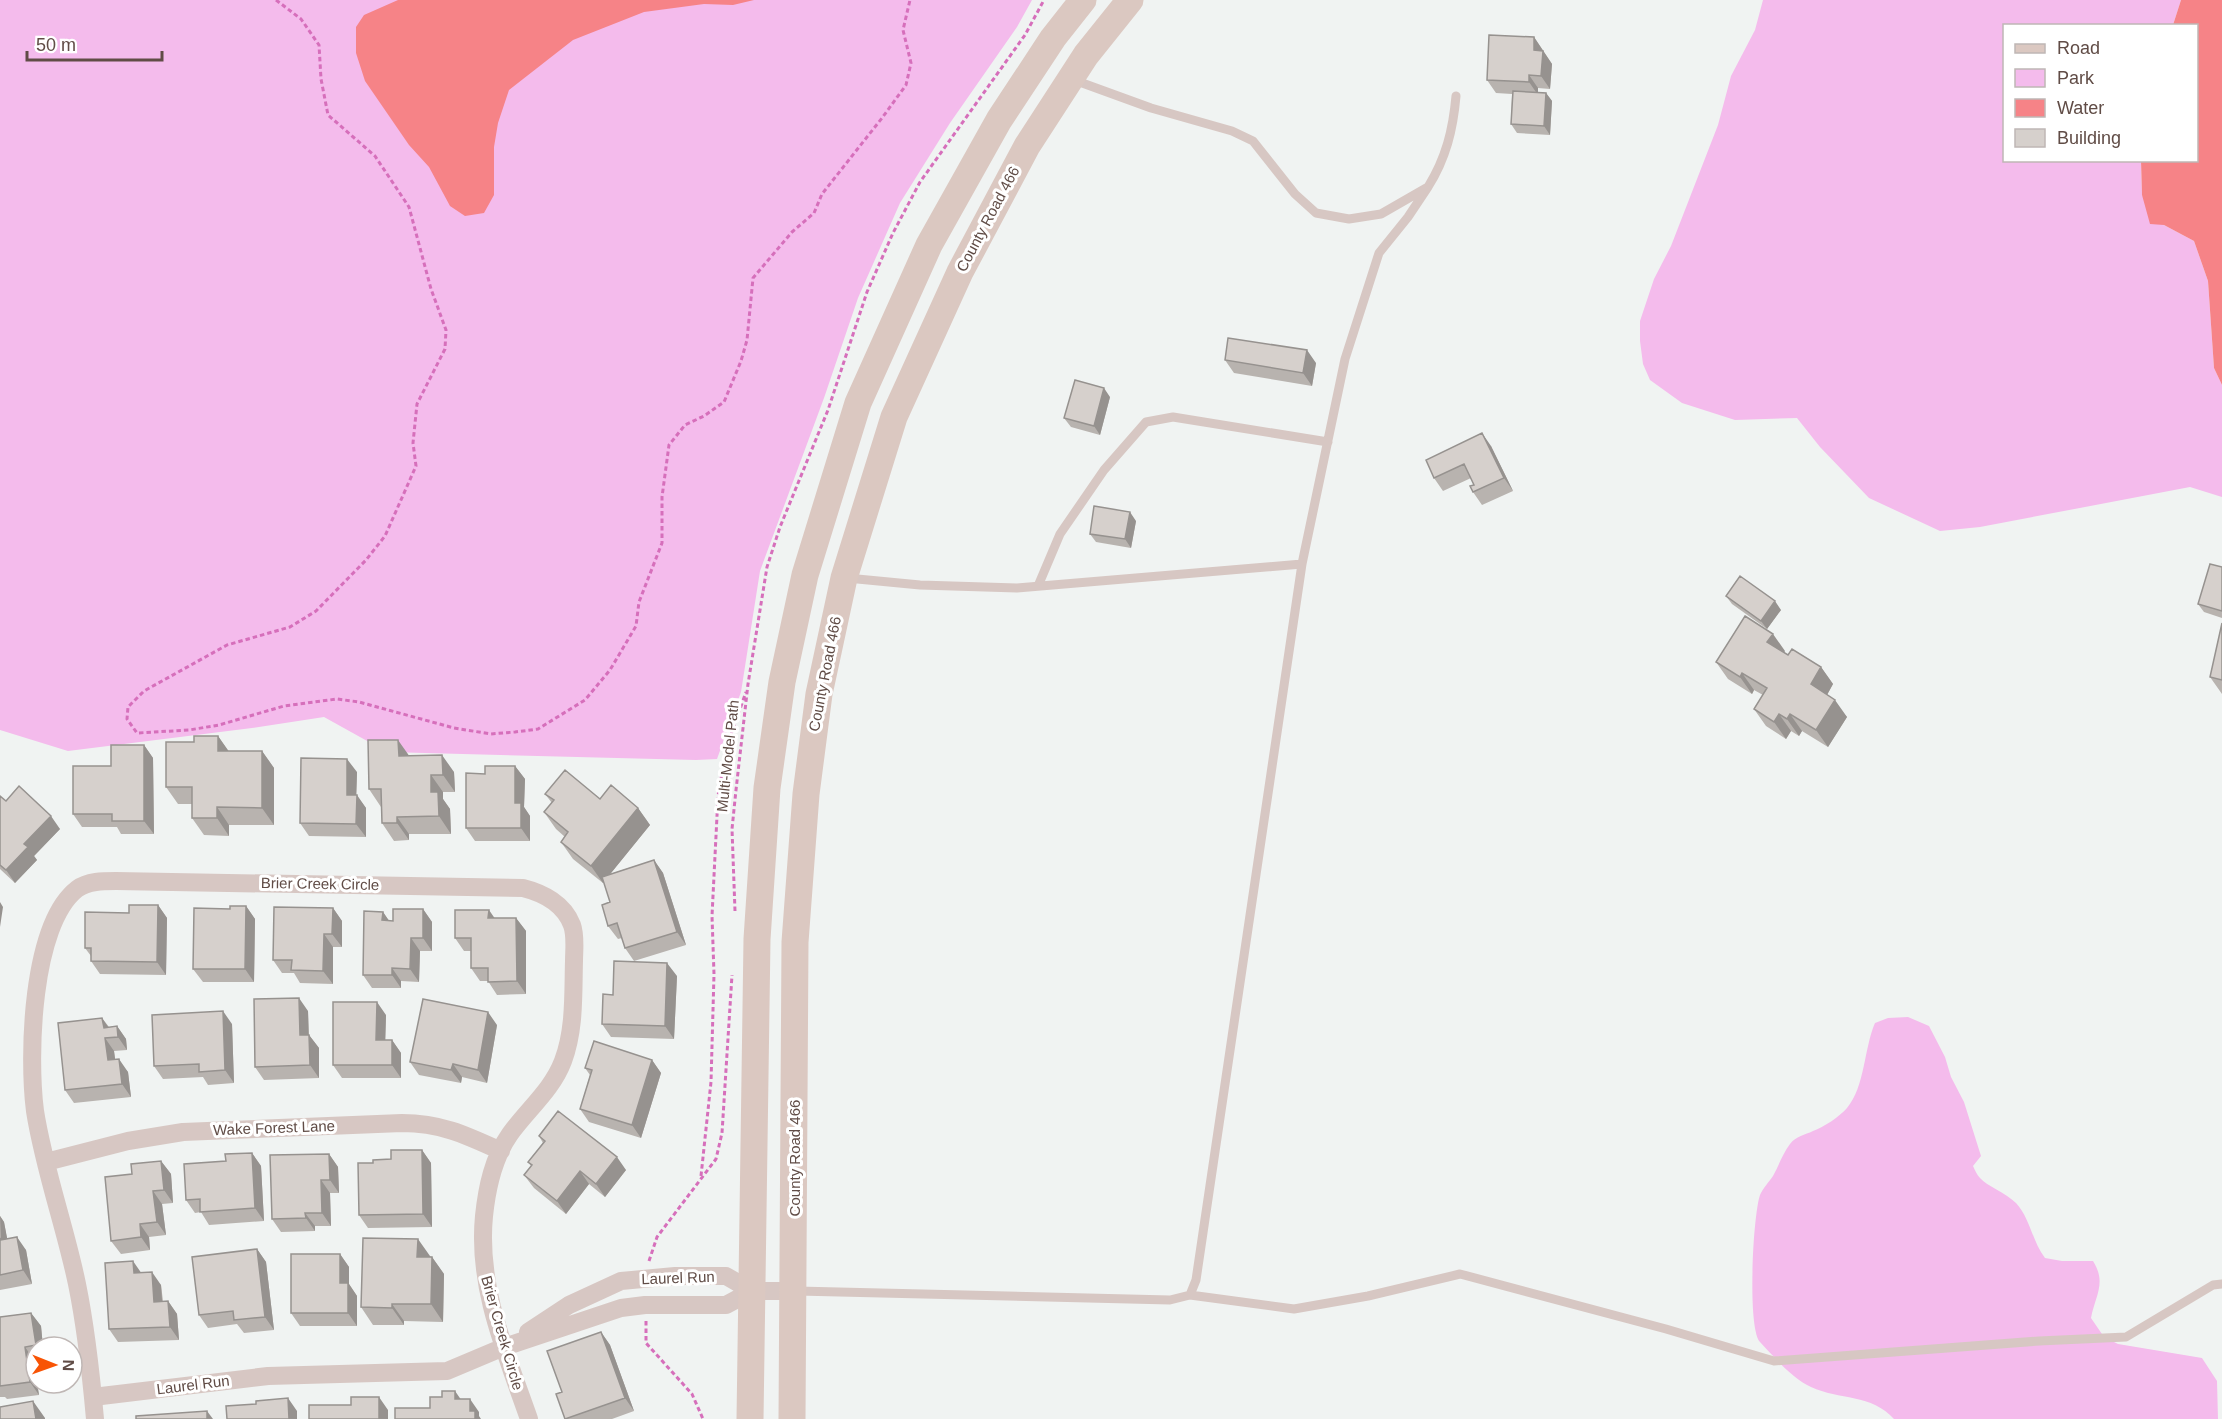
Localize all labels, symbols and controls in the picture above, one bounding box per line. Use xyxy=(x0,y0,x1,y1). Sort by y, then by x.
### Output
scale bar xyxy=(27,24,162,62)
legend xyxy=(2003,24,2198,162)
text: 50 m xyxy=(36,35,76,55)
text: Road xyxy=(2057,38,2100,58)
text: Park xyxy=(2057,68,2095,88)
text: Water xyxy=(2057,98,2104,118)
text: Building xyxy=(2057,128,2121,148)
street label: County Road 466 xyxy=(953,163,1022,274)
street label: County Road 466 xyxy=(805,615,844,733)
street label: Multi-Model Path xyxy=(713,699,742,813)
street label: Brier Creek Circle xyxy=(261,874,379,893)
street label: County Road 466 xyxy=(786,1100,803,1216)
street label: Wake Forest Lane xyxy=(213,1117,335,1138)
street label: Laurel Run xyxy=(641,1268,715,1287)
street label: Brier Creek Circle xyxy=(478,1274,527,1392)
north arrow xyxy=(24,1335,84,1395)
text: N xyxy=(60,1359,77,1371)
street label: Laurel Run xyxy=(155,1372,230,1397)

